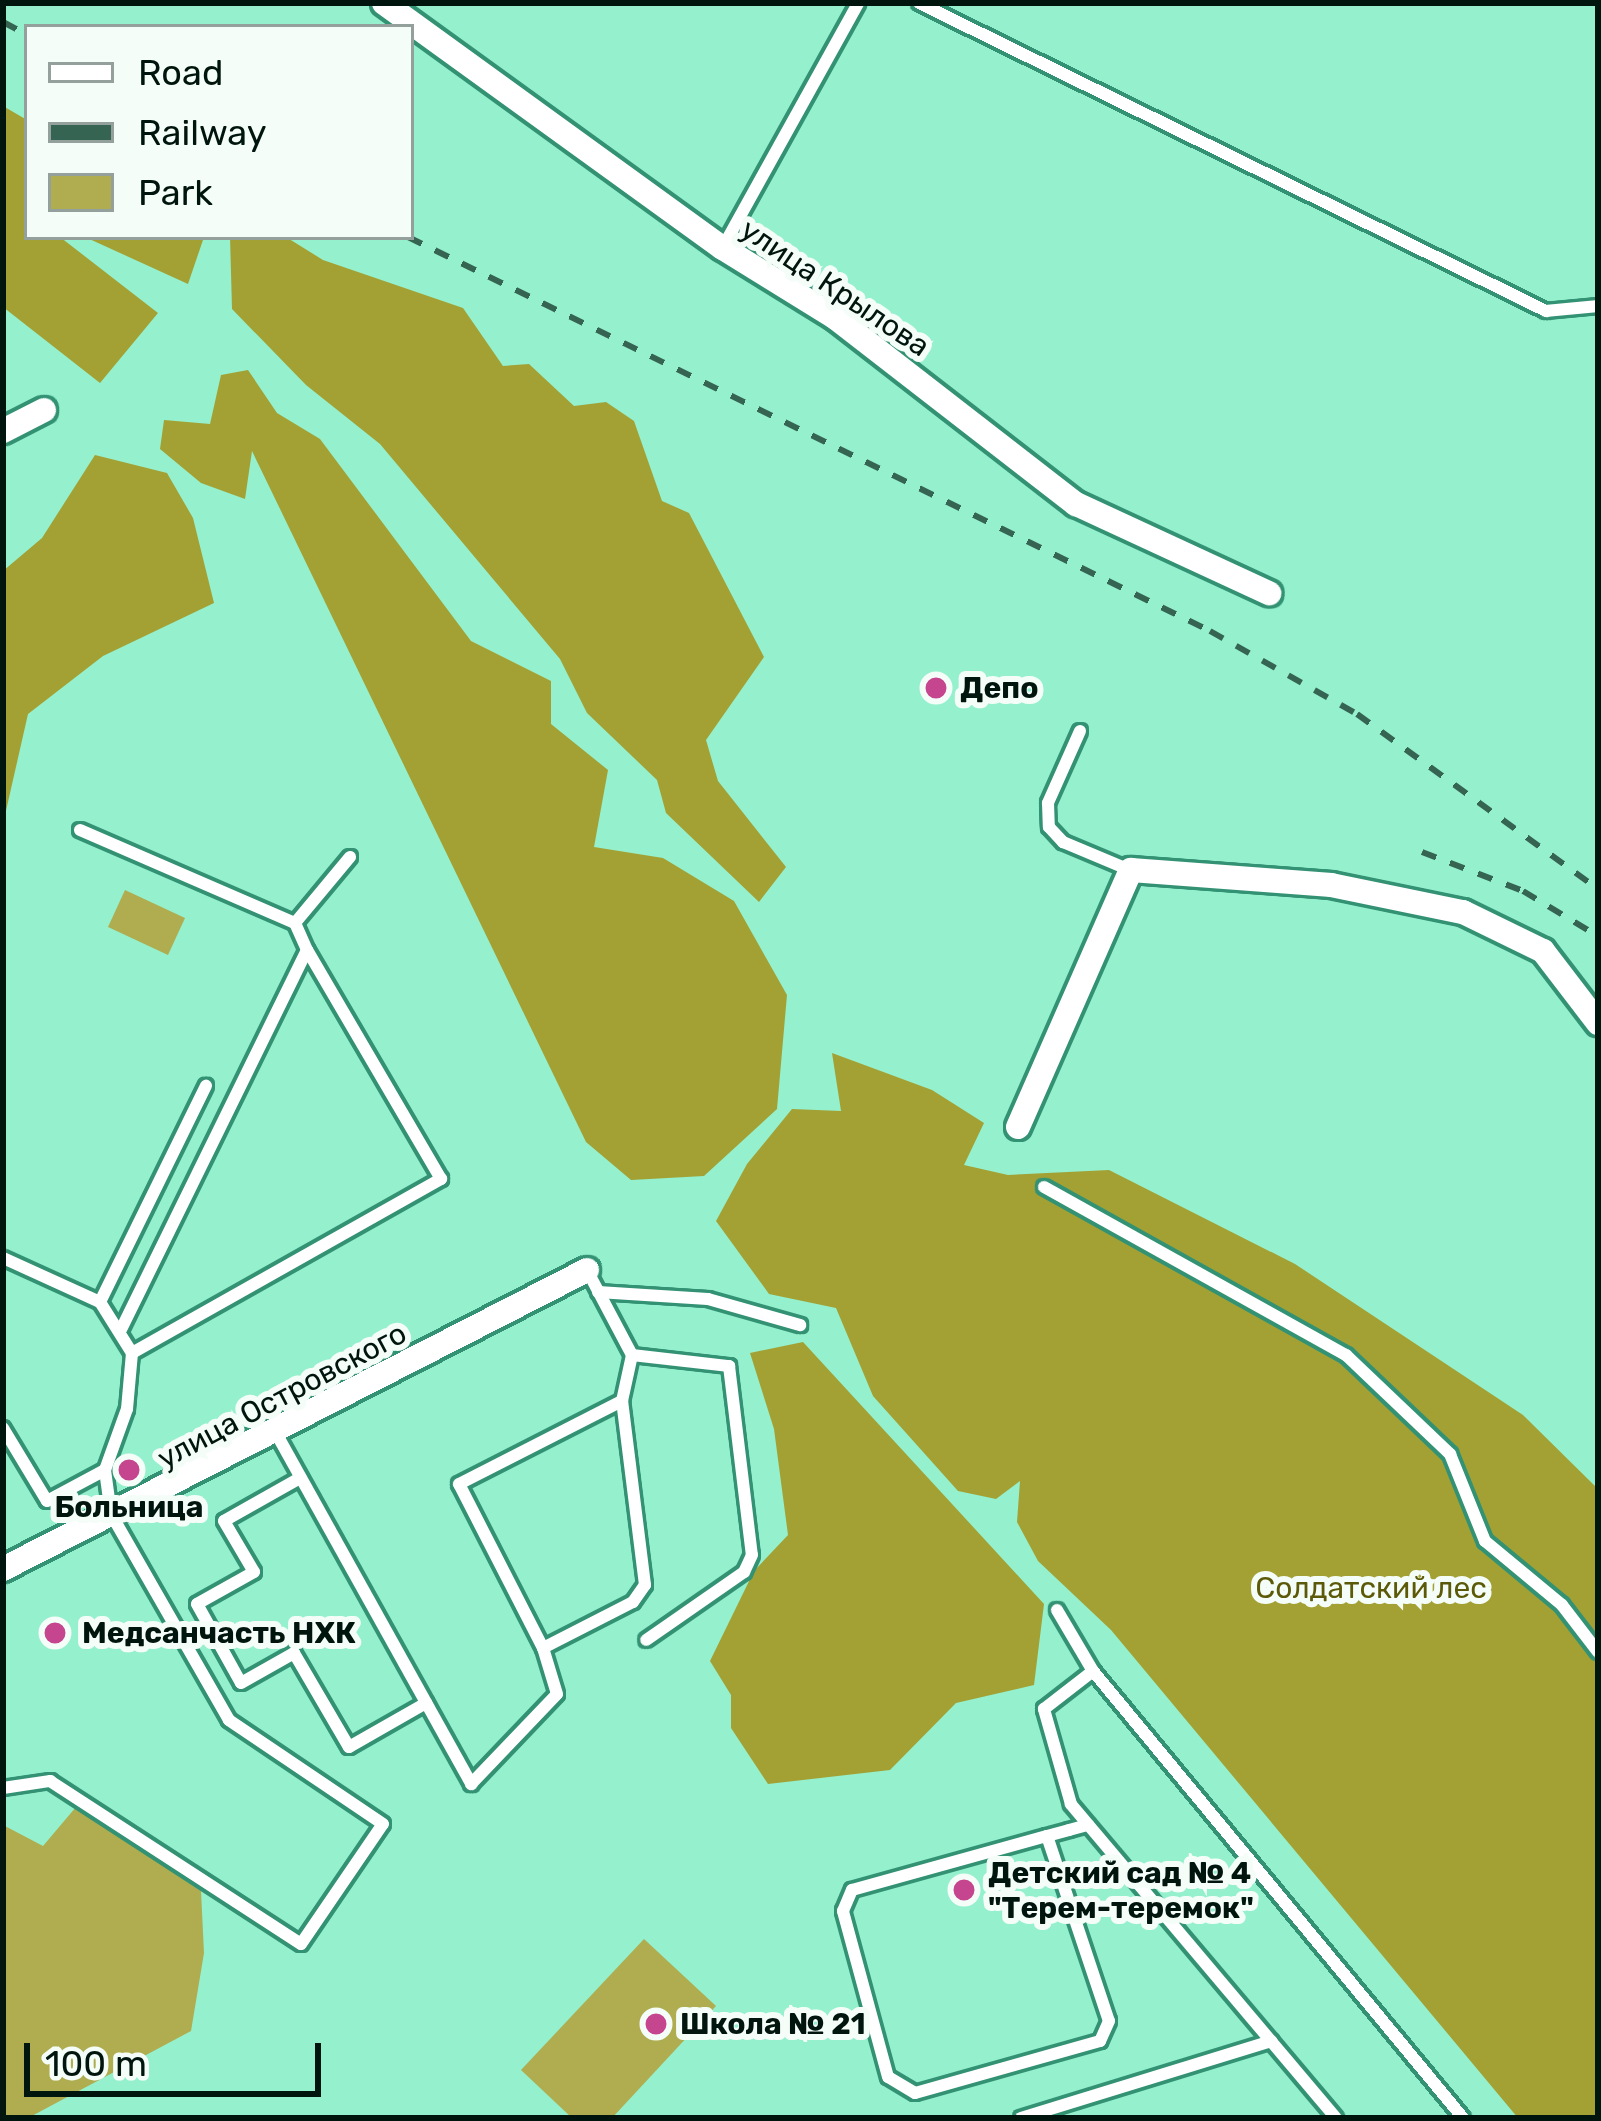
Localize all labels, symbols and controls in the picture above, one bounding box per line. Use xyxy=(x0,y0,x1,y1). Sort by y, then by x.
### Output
legend xyxy=(24,24,414,240)
text: Road xyxy=(138,51,223,94)
text: Railway xyxy=(138,111,267,154)
text: Park xyxy=(138,171,213,214)
street label: улица Крылова xyxy=(734,212,936,364)
place label: Депо xyxy=(960,670,1039,706)
marker: Депо xyxy=(923,675,949,701)
street label: улица Островского xyxy=(151,1315,413,1477)
marker: Больница xyxy=(116,1457,142,1483)
place label: Больница xyxy=(55,1489,203,1525)
park label: Солдатский лес xyxy=(1255,1570,1487,1606)
place label: Медсанчасть НХК xyxy=(82,1615,356,1651)
marker: Медсанчасть НХК xyxy=(39,1617,71,1649)
place label: Детский сад № 4 "Терем-теремок" xyxy=(988,1855,1254,1926)
marker: Детский сад № 4 "Терем-теремок" xyxy=(951,1877,977,1903)
place label: Школа № 21 xyxy=(680,2006,866,2042)
marker: Школа № 21 xyxy=(643,2011,669,2037)
scale bar xyxy=(30,2019,327,2093)
text: 100 m xyxy=(45,2042,147,2085)

